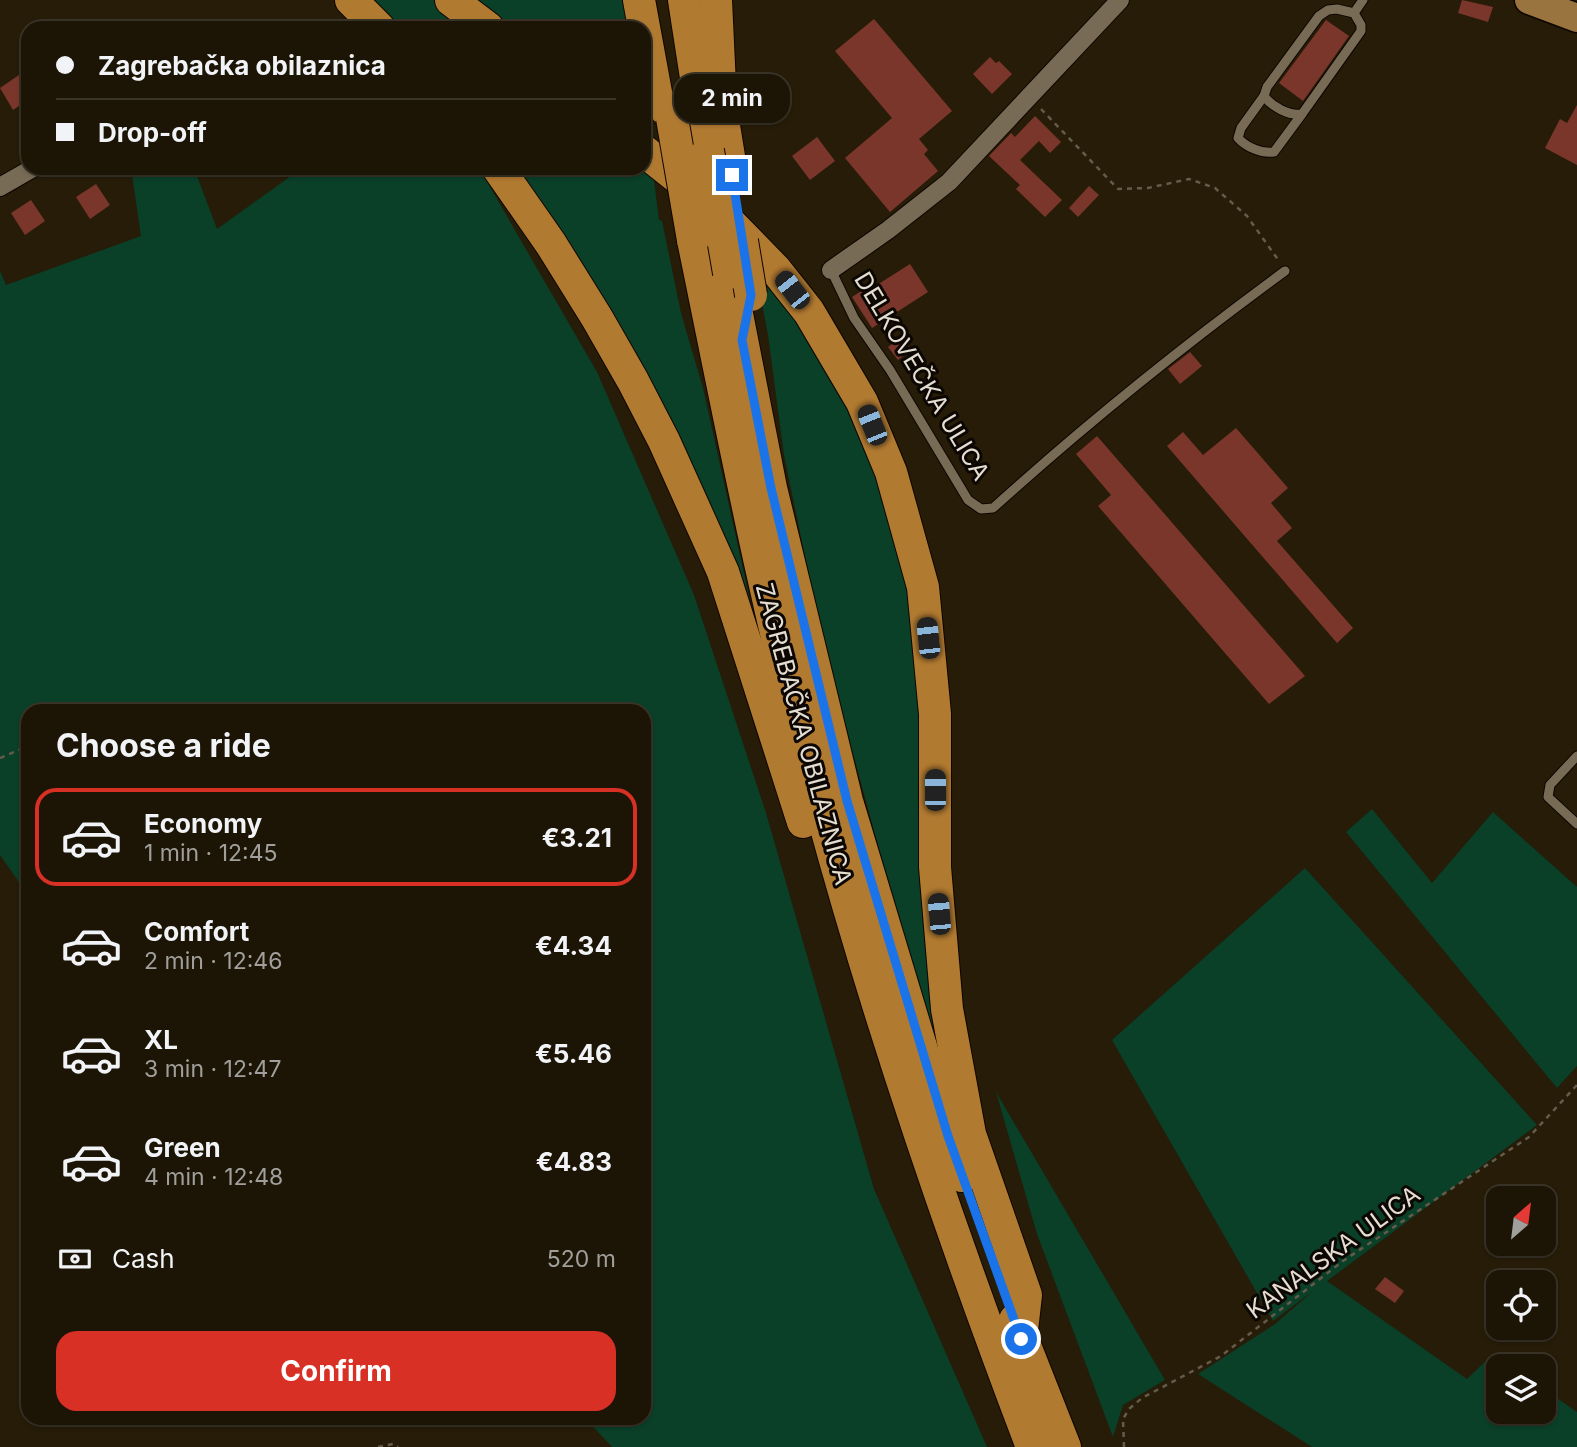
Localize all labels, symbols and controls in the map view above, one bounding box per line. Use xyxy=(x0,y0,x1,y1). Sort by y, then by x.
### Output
text: Zagrebačka obilaznica xyxy=(98,50,386,81)
callout: 2 min xyxy=(674,74,790,122)
text: 2 min xyxy=(701,84,763,112)
text: Drop-off xyxy=(98,117,207,148)
route end xyxy=(716,159,748,191)
street label: DELKOVEČKA ULICA xyxy=(848,266,996,485)
car xyxy=(771,267,814,313)
car xyxy=(855,402,890,448)
street label: ZAGREBAČKA OBILAZNICA xyxy=(750,580,859,888)
car xyxy=(916,616,941,660)
text: Choose a ride xyxy=(56,726,271,765)
car xyxy=(925,769,946,811)
icon: car xyxy=(60,806,123,869)
text: Economy xyxy=(144,808,262,839)
text: €3.21 xyxy=(542,822,612,853)
text: 1 min · 12:45 xyxy=(144,839,278,867)
car xyxy=(927,892,952,936)
icon: car xyxy=(60,914,123,977)
text: Comfort xyxy=(144,916,249,947)
text: €4.34 xyxy=(535,930,612,961)
text: 2 min · 12:46 xyxy=(144,947,283,975)
icon: car xyxy=(60,1022,123,1085)
text: XL xyxy=(144,1024,178,1055)
text: €5.46 xyxy=(535,1038,612,1069)
text: 3 min · 12:47 xyxy=(144,1055,281,1083)
icon: car xyxy=(60,1130,123,1193)
text: Green xyxy=(144,1132,221,1163)
text: €4.83 xyxy=(536,1146,612,1177)
text: 4 min · 12:48 xyxy=(144,1163,283,1191)
street label: KANALSKA ULICA xyxy=(1241,1179,1425,1325)
north arrow xyxy=(1486,1186,1556,1256)
map controls xyxy=(1486,1186,1556,1424)
icon: cash xyxy=(56,1240,94,1278)
text: Cash xyxy=(112,1243,175,1274)
text: 520 m xyxy=(547,1245,616,1273)
button: locate xyxy=(1486,1270,1556,1340)
route start xyxy=(1005,1323,1037,1355)
button: Confirm xyxy=(56,1331,616,1411)
button: layers xyxy=(1486,1354,1556,1424)

